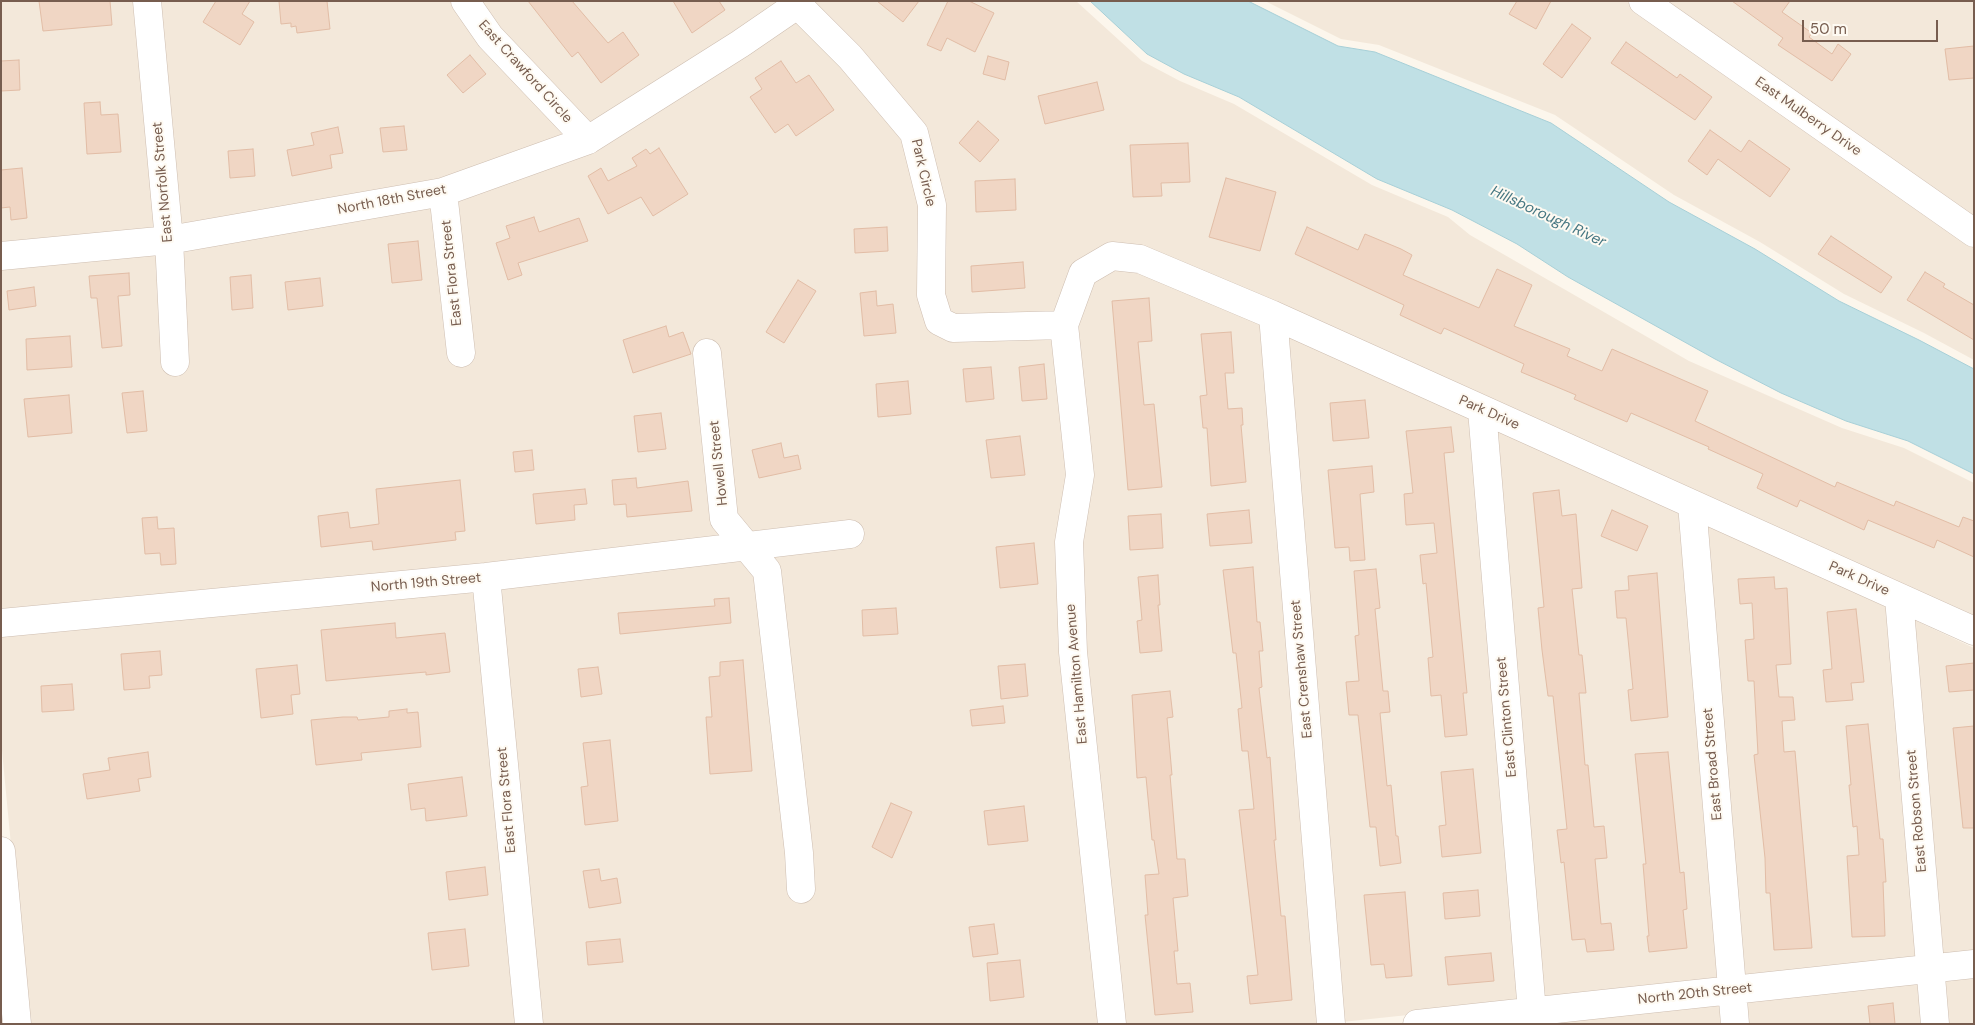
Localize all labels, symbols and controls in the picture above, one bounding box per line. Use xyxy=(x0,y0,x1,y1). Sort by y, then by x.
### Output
scale bar xyxy=(1805,10,1941,42)
street label: East Crawford Circle xyxy=(474,17,576,127)
text: 50 m xyxy=(1810,19,1847,39)
street label: East Mulberry Drive xyxy=(1752,74,1864,160)
street label: East Norfolk Street xyxy=(149,121,177,243)
street label: Park Circle xyxy=(907,138,939,208)
street label: North 18th Street xyxy=(336,181,448,219)
water label: Hillsborough River xyxy=(1488,182,1608,252)
street label: East Flora Street xyxy=(438,219,466,327)
street label: Park Drive xyxy=(1456,392,1522,434)
street label: Howell Street xyxy=(706,420,732,506)
street label: Park Drive xyxy=(1826,558,1892,600)
street label: North 19th Street xyxy=(370,570,482,596)
street label: East Crenshaw Street xyxy=(1288,599,1316,739)
street label: East Hamilton Avenue xyxy=(1063,603,1091,745)
street label: East Clinton Street xyxy=(1493,656,1521,778)
street label: East Broad Street xyxy=(1700,707,1726,821)
street label: East Flora Street xyxy=(494,746,520,854)
street label: East Robson Street xyxy=(1903,749,1931,873)
street label: North 20th Street xyxy=(1637,980,1753,1008)

